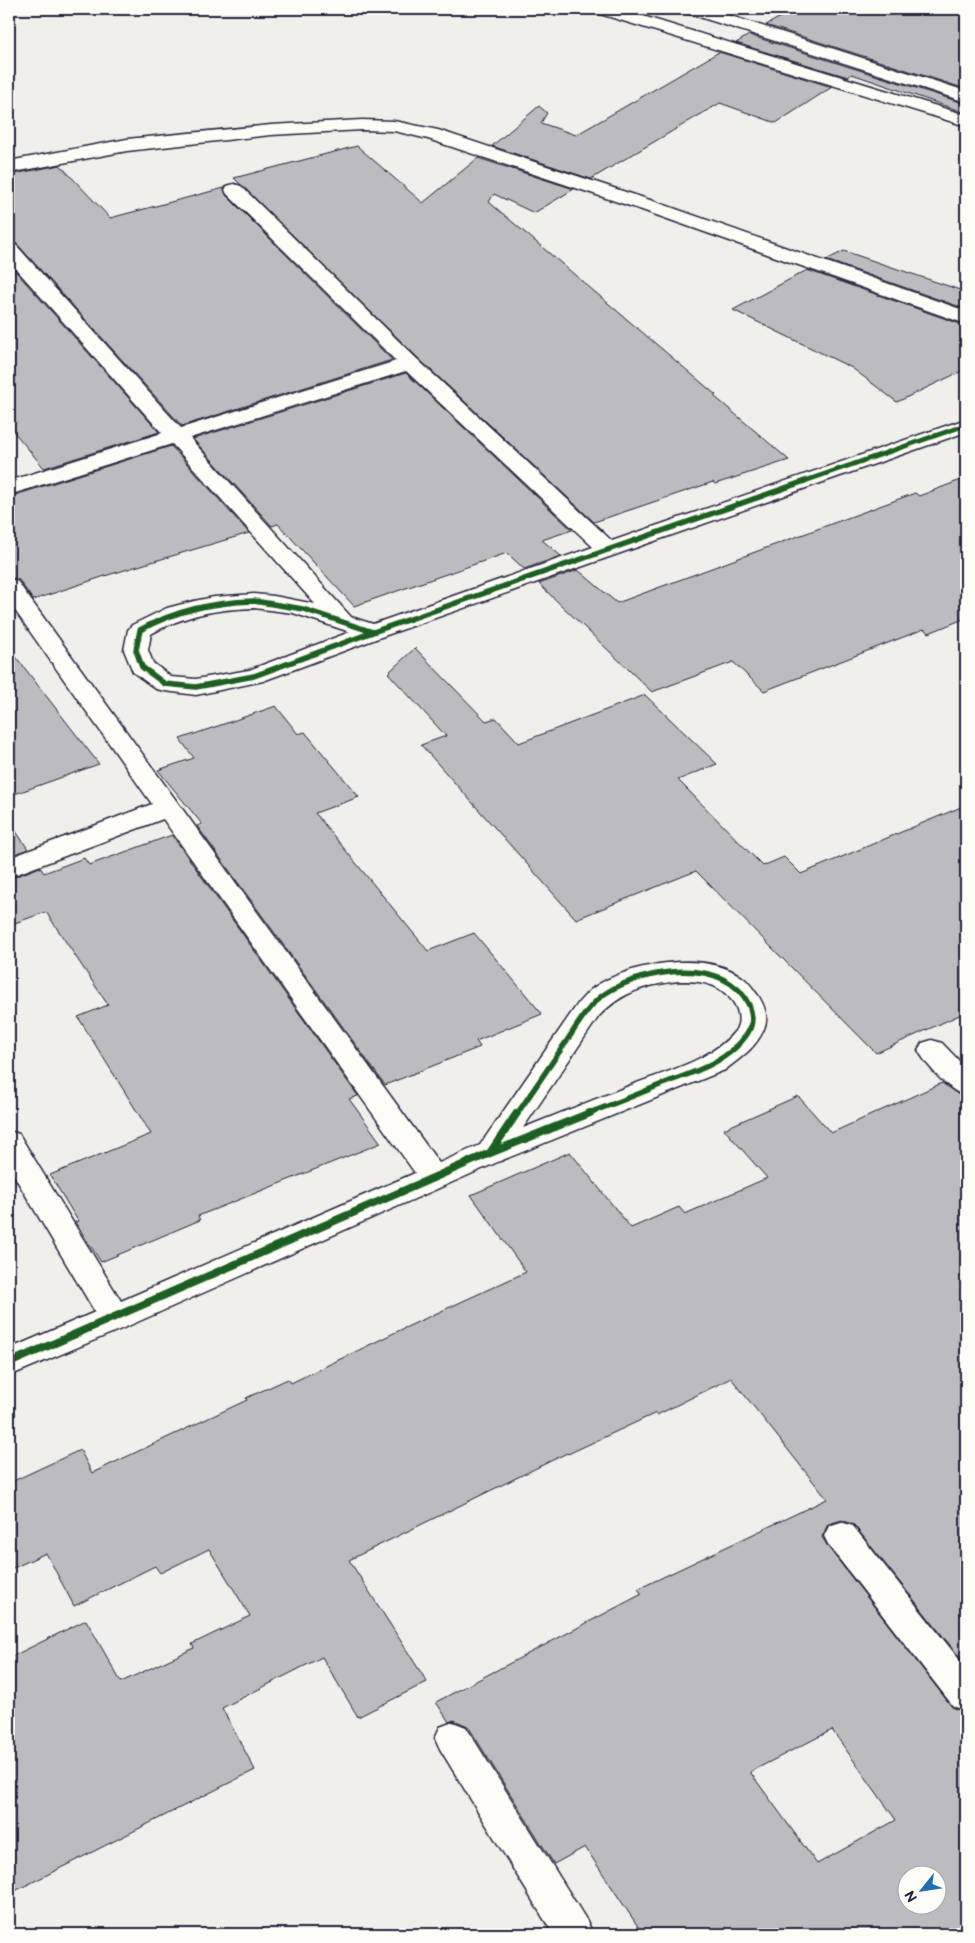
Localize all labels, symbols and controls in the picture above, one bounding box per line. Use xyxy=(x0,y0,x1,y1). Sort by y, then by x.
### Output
north arrow xyxy=(898,1866,948,1916)
text: N xyxy=(901,1887,921,1905)

